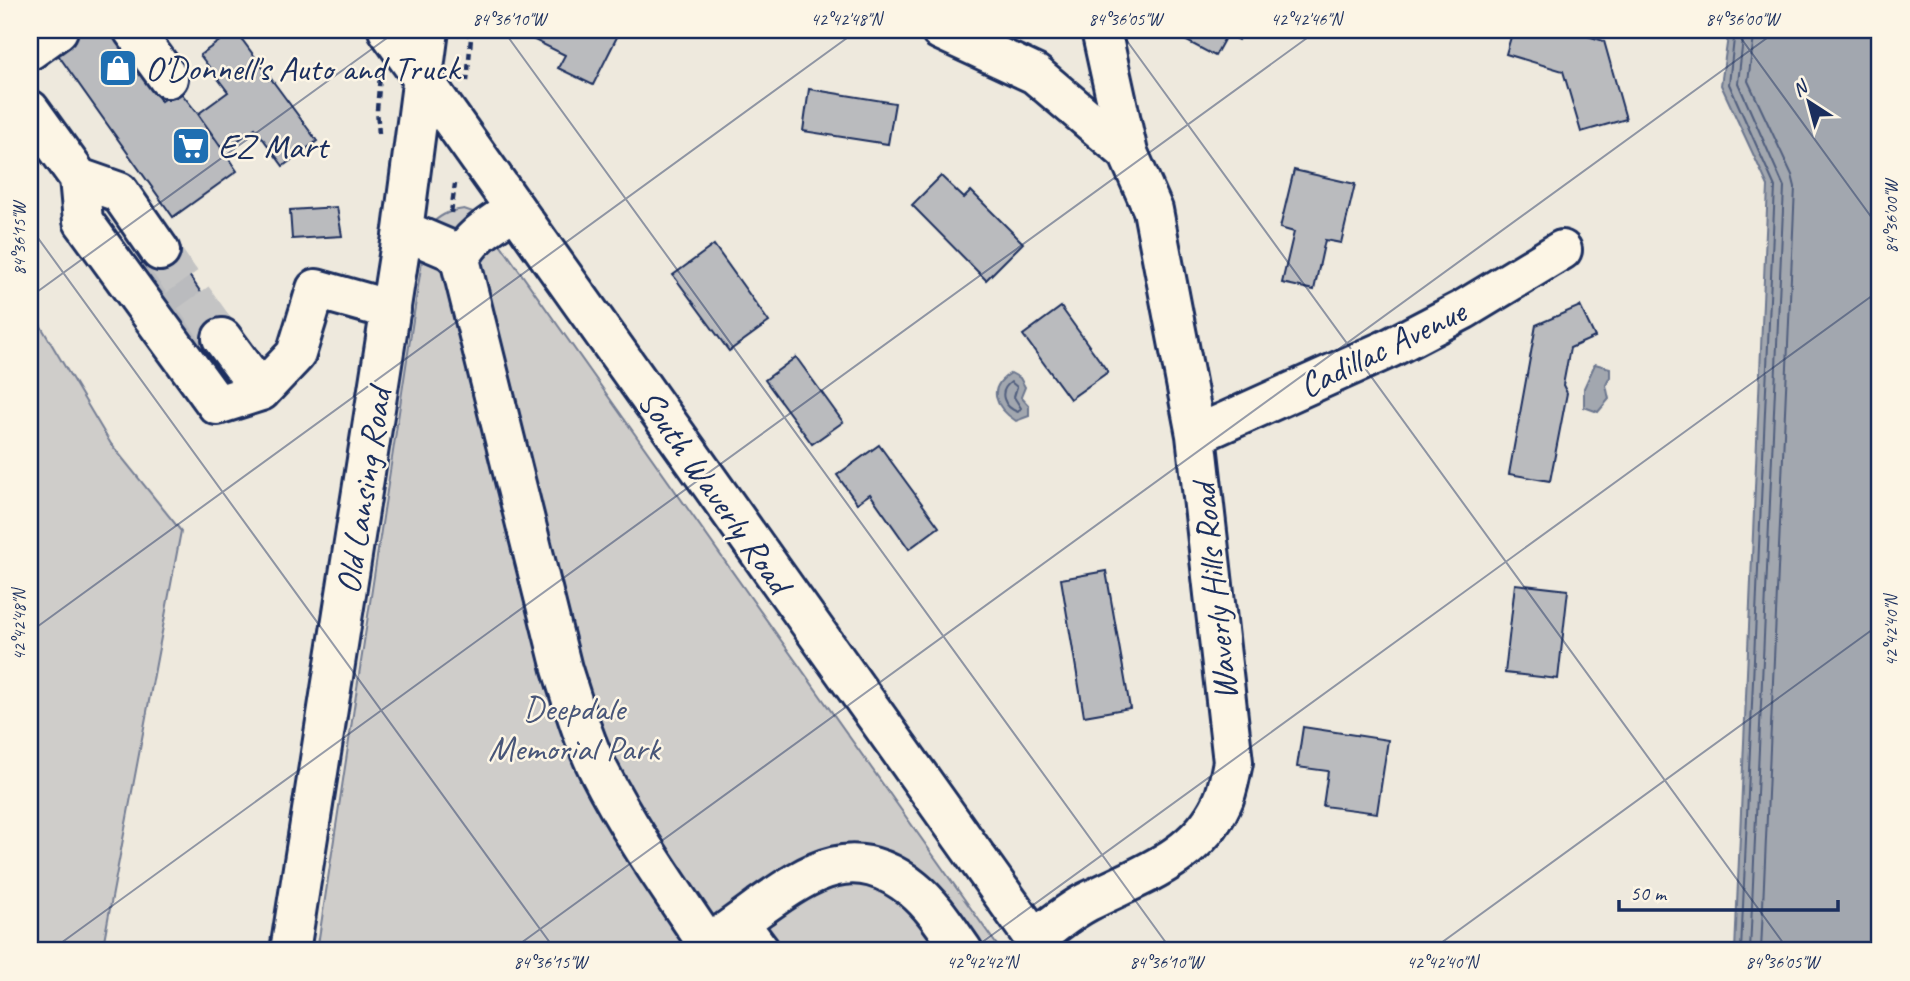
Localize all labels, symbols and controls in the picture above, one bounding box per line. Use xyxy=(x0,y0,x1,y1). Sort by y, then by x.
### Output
text: 84°36'10"W xyxy=(472,8,549,30)
text: 42°42'48"N xyxy=(811,8,885,30)
text: 84°36'05"W xyxy=(1088,8,1165,30)
text: 42°42'46"N xyxy=(1271,8,1345,30)
text: 84°36'00"W xyxy=(1705,8,1782,30)
place label: O'Donnell's Auto and Truck xyxy=(145,46,462,91)
shop icon: O'Donnell's Auto and Truck xyxy=(97,47,139,89)
north arrow xyxy=(1773,66,1843,136)
text: N xyxy=(1788,74,1814,102)
place label: EZ Mart xyxy=(218,124,331,169)
supermarket icon: EZ Mart xyxy=(170,125,212,167)
text: 84°36'00"W xyxy=(1880,177,1902,254)
text: 84°36'15"W xyxy=(8,199,30,276)
street label: Cadillac Avenue xyxy=(1292,288,1475,408)
street label: Old Lansing Road xyxy=(325,380,403,597)
street label: South Waverly Road xyxy=(628,381,804,606)
street label: Waverly Hills Road xyxy=(1180,476,1248,703)
text: 42°42'48"N xyxy=(8,586,30,660)
text: 42°42'40"N xyxy=(1880,592,1902,666)
park label: Deepdale Memorial Park xyxy=(488,686,662,771)
scale bar xyxy=(1619,869,1838,913)
text: 50 m xyxy=(1630,880,1668,906)
text: 84°36'15"W xyxy=(513,951,590,973)
text: 42°42'42"N xyxy=(947,951,1021,973)
text: 84°36'10"W xyxy=(1129,951,1206,973)
text: 42°42'40"N xyxy=(1407,951,1481,973)
text: 84°36'05"W xyxy=(1745,951,1822,973)

